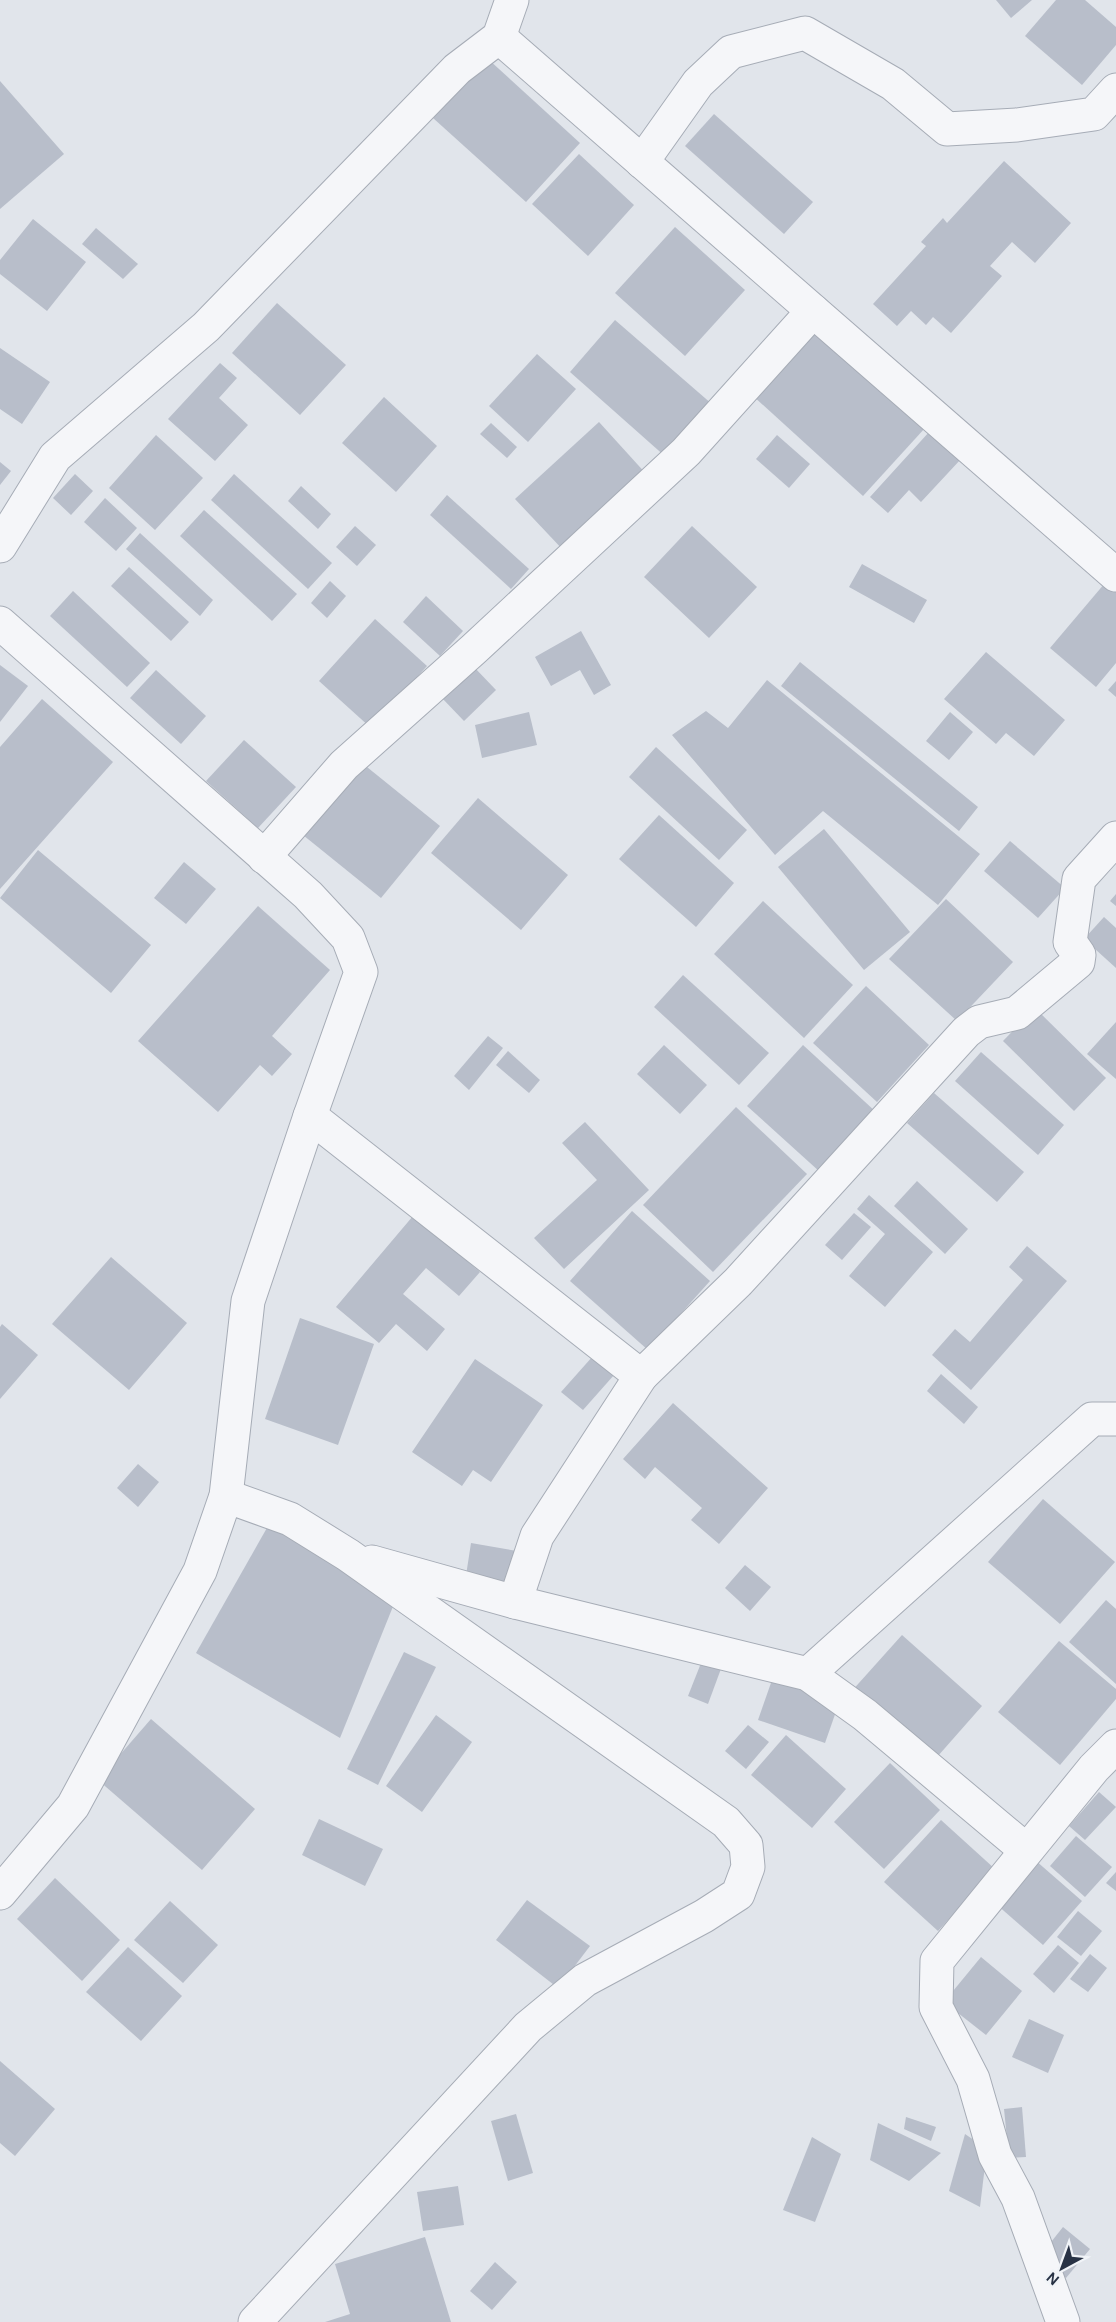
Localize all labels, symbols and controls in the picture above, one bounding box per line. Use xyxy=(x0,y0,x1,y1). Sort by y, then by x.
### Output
north arrow xyxy=(1032,2238,1092,2298)
text: N xyxy=(1042,2268,1063,2290)

